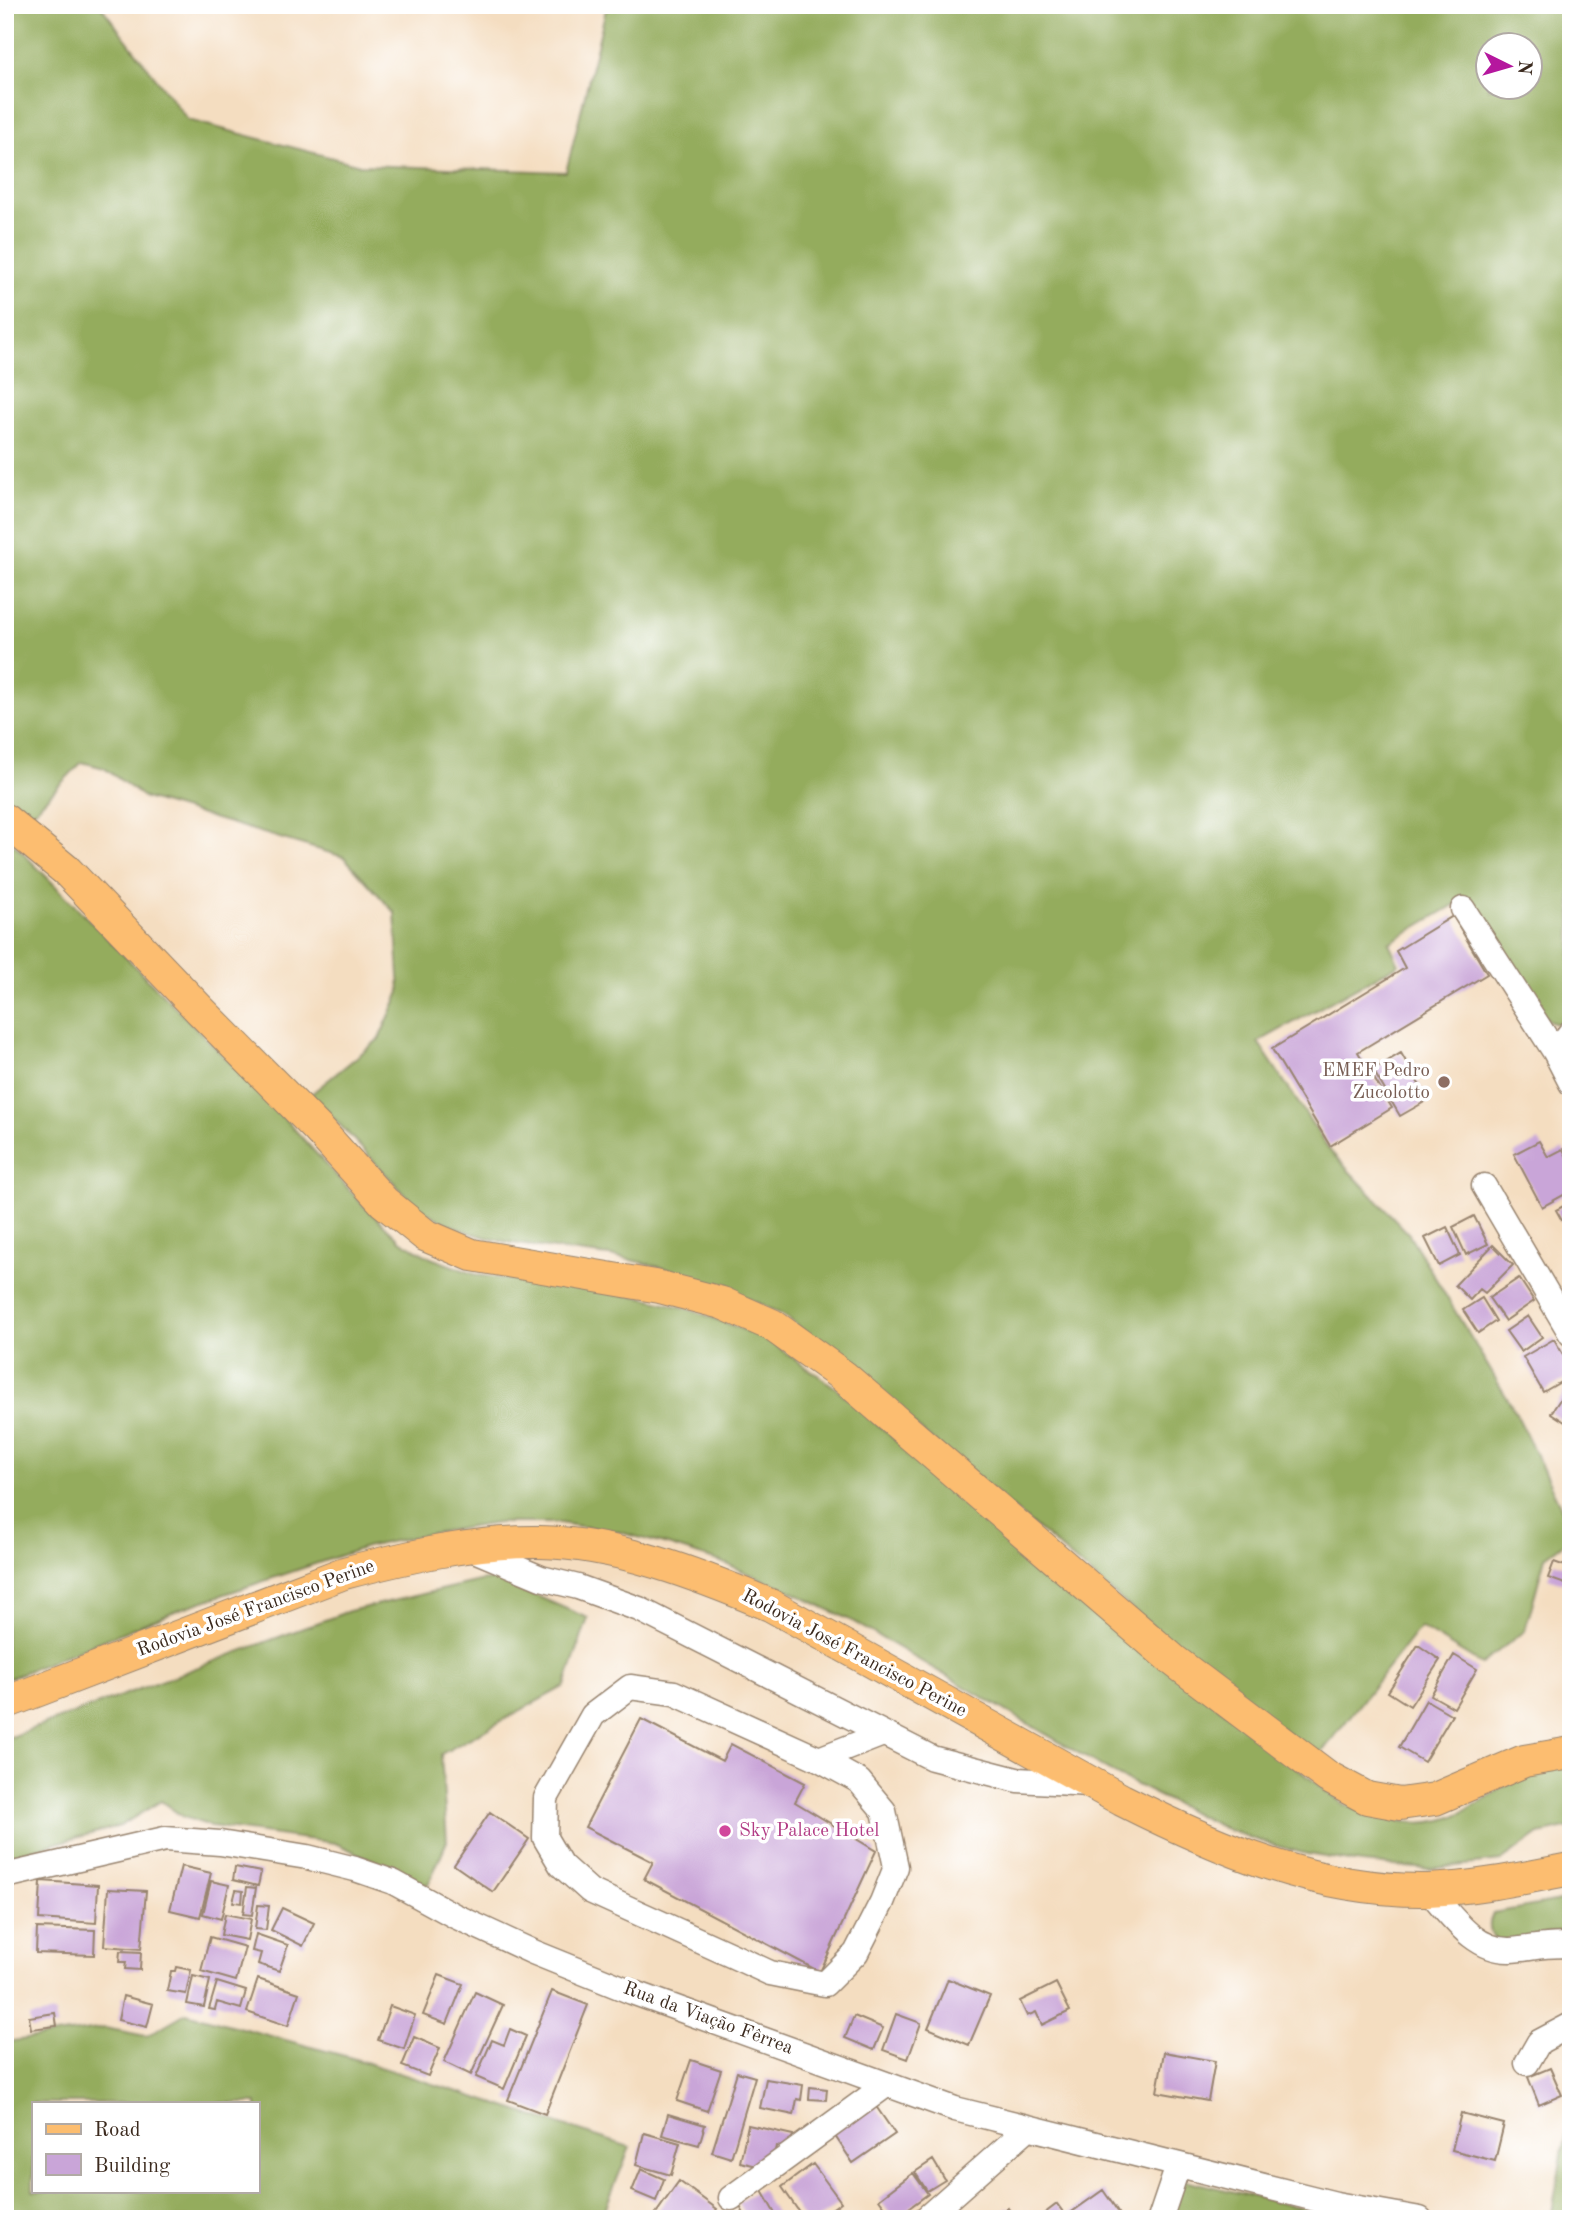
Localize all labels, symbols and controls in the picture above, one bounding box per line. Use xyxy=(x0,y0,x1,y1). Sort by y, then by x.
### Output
north arrow xyxy=(1474,32,1544,102)
text: N xyxy=(1513,59,1534,76)
place label: EMEF Pedro Zucolotto xyxy=(1322,1062,1430,1103)
marker: EMEF Pedro Zucolotto xyxy=(1436,1074,1452,1090)
street label: Rodovia José Francisco Perine xyxy=(135,1557,377,1661)
street label: Rodovia José Francisco Perine xyxy=(739,1587,969,1721)
place label: Sky Palace Hotel xyxy=(739,1822,879,1841)
marker: Sky Palace Hotel xyxy=(717,1823,733,1839)
street label: Rua da Viação Fêrrea xyxy=(621,1979,796,2059)
legend xyxy=(32,2102,259,2192)
text: Road xyxy=(94,2120,141,2141)
text: Building xyxy=(94,2156,171,2177)

